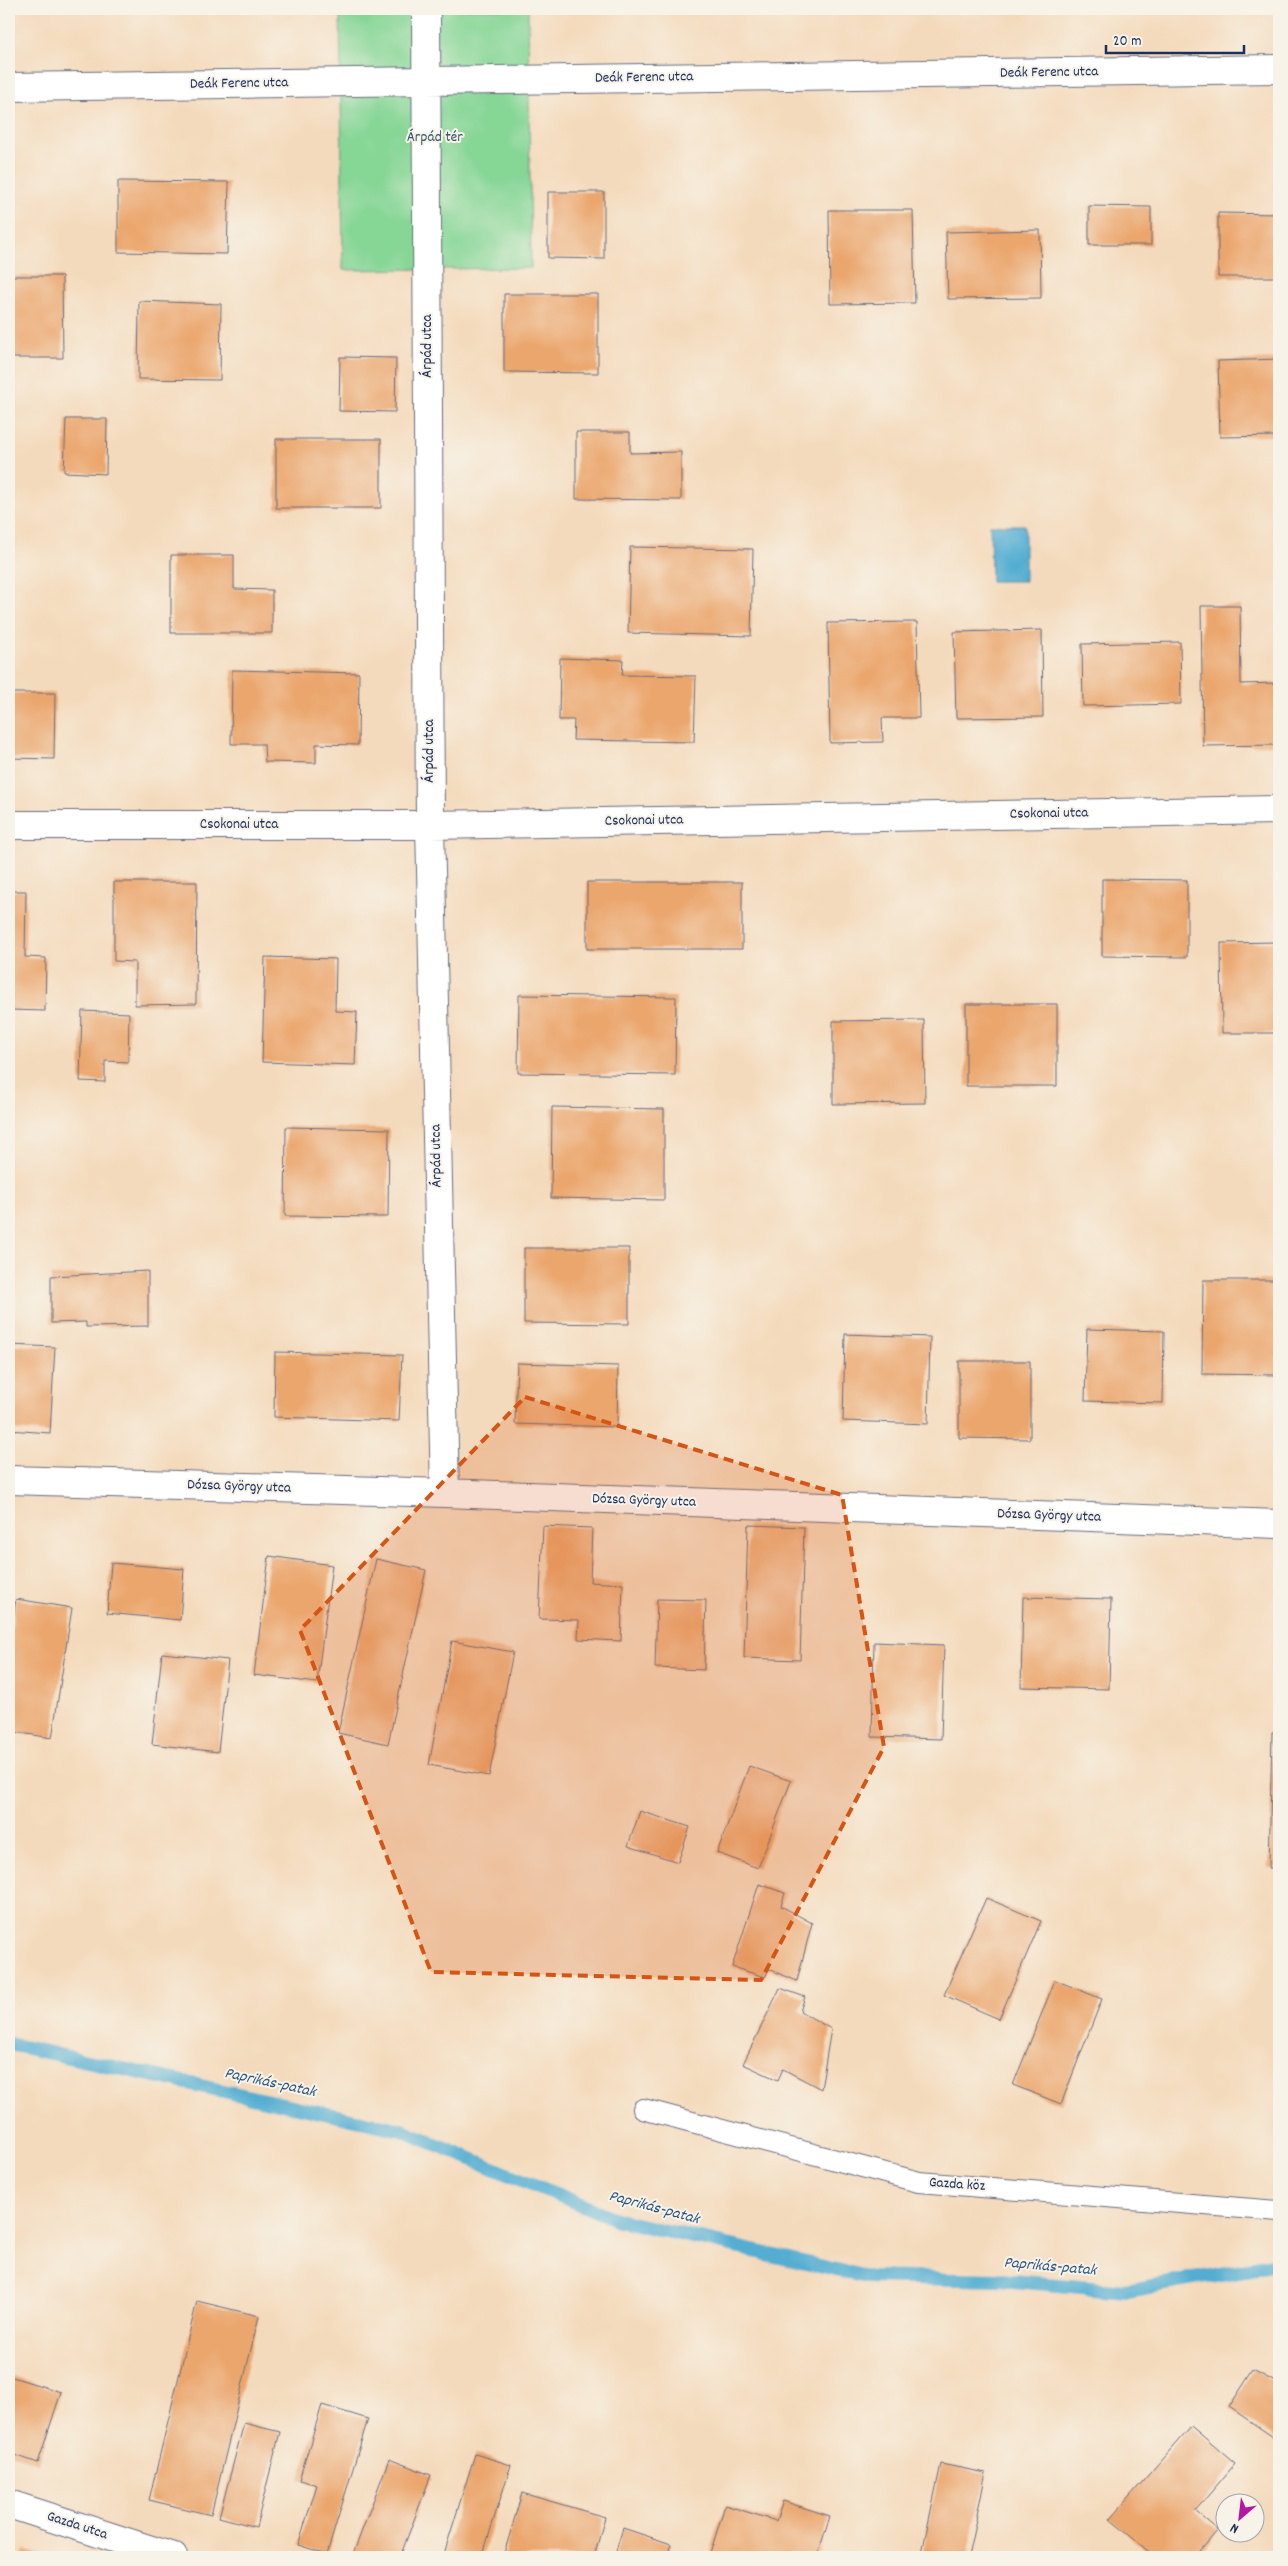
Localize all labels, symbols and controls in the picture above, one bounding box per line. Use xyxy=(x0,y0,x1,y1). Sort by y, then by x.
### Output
scale bar xyxy=(1106,22,1243,54)
text: 20 m xyxy=(1113,31,1141,53)
street label: Deák Ferenc utca xyxy=(1000,61,1099,85)
street label: Deák Ferenc utca xyxy=(595,66,694,90)
street label: Deák Ferenc utca xyxy=(190,72,289,96)
park label: Árpád tér xyxy=(407,127,463,149)
street label: Árpád utca xyxy=(417,313,439,378)
street label: Árpád utca xyxy=(419,718,441,783)
street label: Csokonai utca xyxy=(1010,802,1089,826)
street label: Csokonai utca xyxy=(605,809,684,833)
street label: Csokonai utca xyxy=(200,814,279,836)
street label: Árpád utca xyxy=(425,1123,449,1188)
street label: Dózsa György utca xyxy=(187,1474,292,1500)
street label: Dózsa György utca xyxy=(592,1488,697,1514)
street label: Dózsa György utca xyxy=(997,1503,1102,1529)
water label: Paprikás-patak xyxy=(222,2062,319,2104)
street label: Gazda köz xyxy=(928,2172,986,2198)
water label: Paprikás-patak xyxy=(606,2185,703,2231)
water label: Paprikás-patak xyxy=(1003,2252,1099,2283)
north arrow xyxy=(1216,2494,1266,2544)
street label: Gazda utca xyxy=(44,2506,111,2546)
text: N xyxy=(1227,2517,1243,2538)

